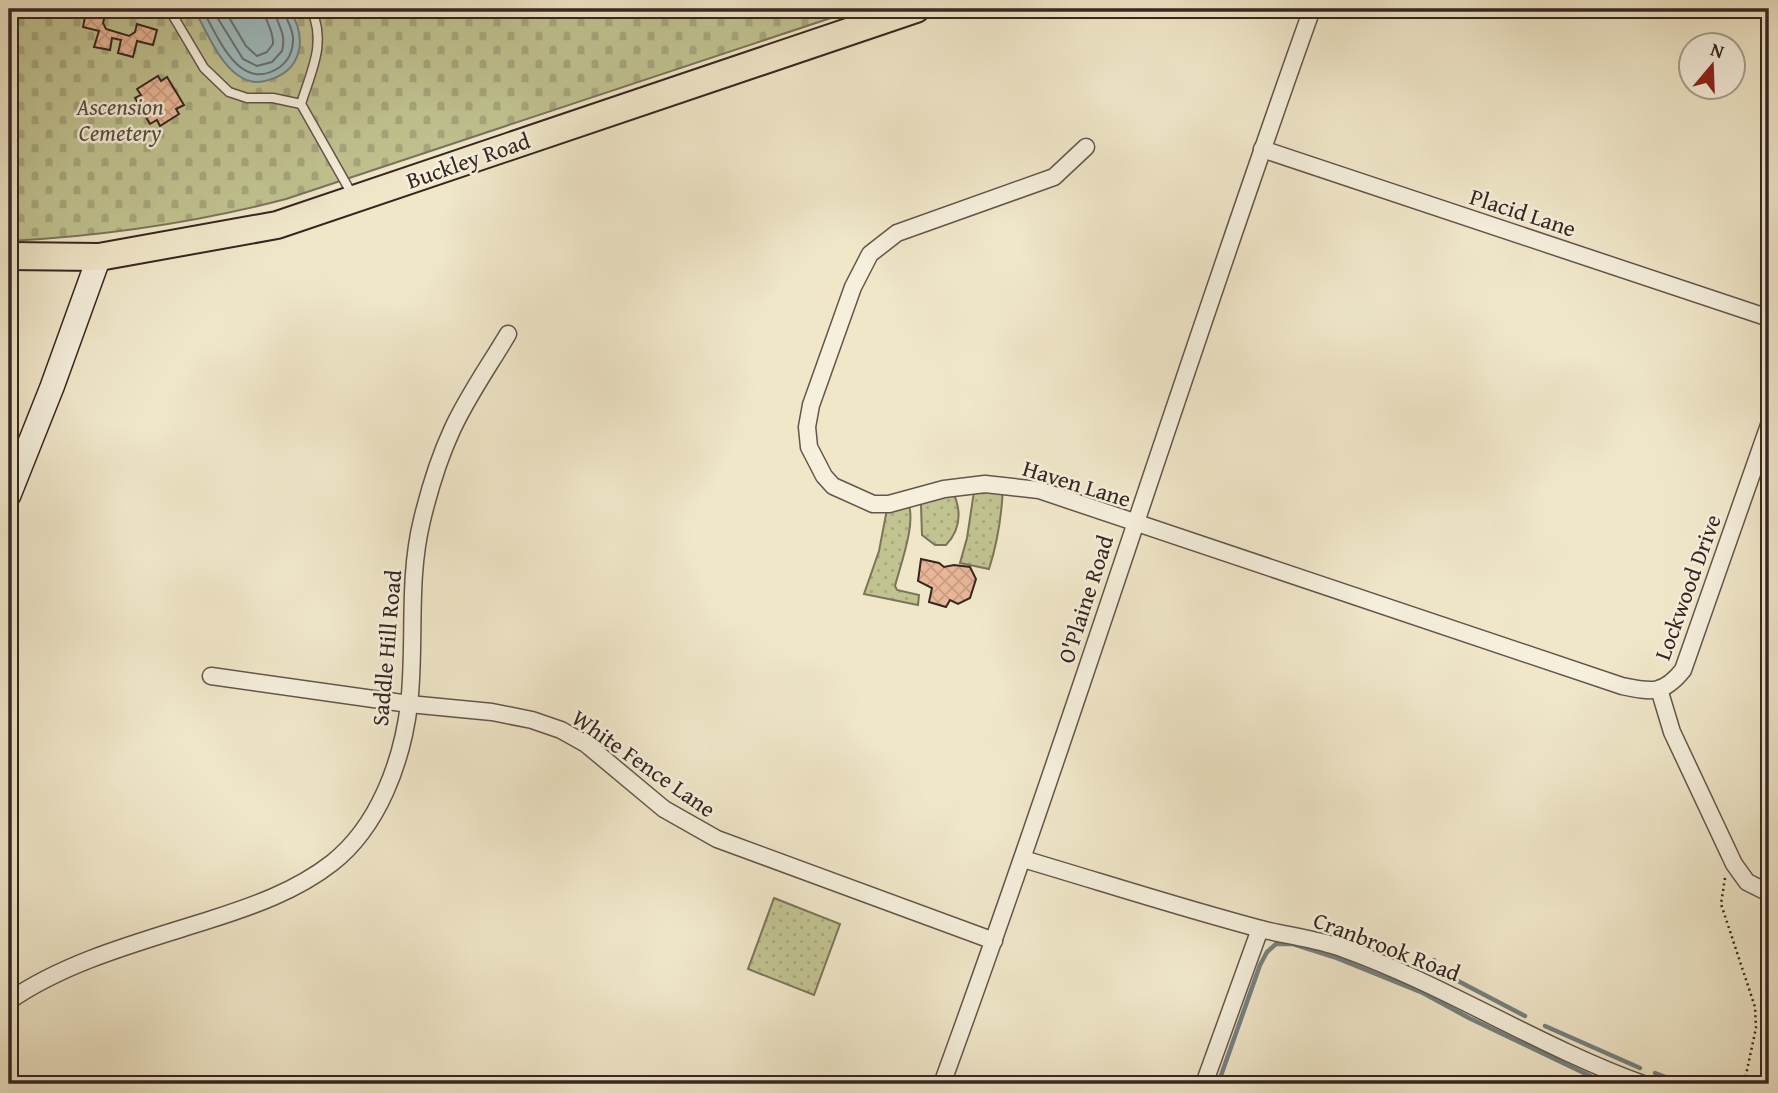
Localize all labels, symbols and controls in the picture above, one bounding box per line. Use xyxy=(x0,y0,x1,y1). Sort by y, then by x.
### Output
north arrow xyxy=(1676,32,1746,102)
text: N xyxy=(1707,35,1728,65)
park label: Ascension Cemetery xyxy=(75,90,164,149)
street label: Buckley Road xyxy=(402,123,535,197)
street label: Placid Lane xyxy=(1466,179,1580,245)
street label: Haven Lane xyxy=(1019,451,1135,515)
street label: Lockwood Drive xyxy=(1645,510,1729,664)
street label: O'Plaine Road xyxy=(1049,530,1121,667)
street label: Saddle Hill Road xyxy=(363,568,409,728)
street label: White Fence Lane xyxy=(565,701,723,825)
street label: Cranbrook Road xyxy=(1309,903,1466,989)

